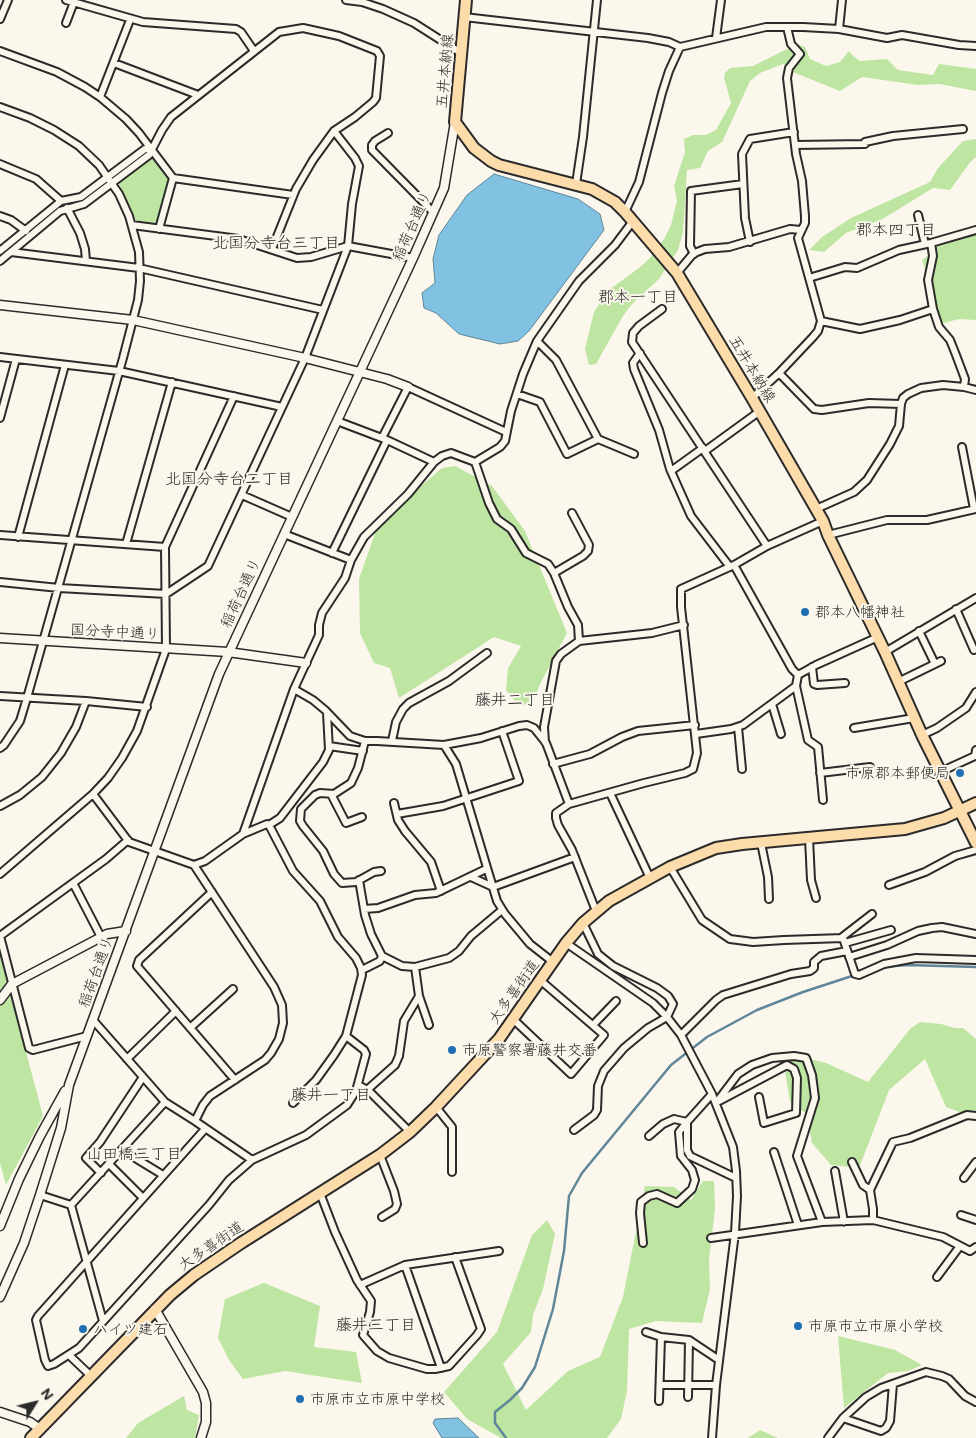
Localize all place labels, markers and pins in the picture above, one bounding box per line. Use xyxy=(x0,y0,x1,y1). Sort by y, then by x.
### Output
place label: 郡本八幡神社 xyxy=(815,603,905,621)
marker: 郡本八幡神社 xyxy=(799,606,811,618)
place label: 市原郡本郵便局 xyxy=(845,764,950,782)
marker: 市原郡本郵便局 xyxy=(954,767,966,779)
place label: 市原警察署藤井交番 xyxy=(462,1041,597,1059)
marker: 市原警察署藤井交番 xyxy=(446,1044,458,1056)
place label: 市原市立市原小学校 xyxy=(808,1317,943,1335)
place label: ハイツ建石 xyxy=(93,1320,168,1338)
marker: 市原市立市原小学校 xyxy=(792,1320,804,1332)
marker: ハイツ建石 xyxy=(77,1323,89,1335)
place label: 市原市立市原中学校 xyxy=(310,1390,445,1408)
marker: 市原市立市原中学校 xyxy=(294,1393,306,1405)

